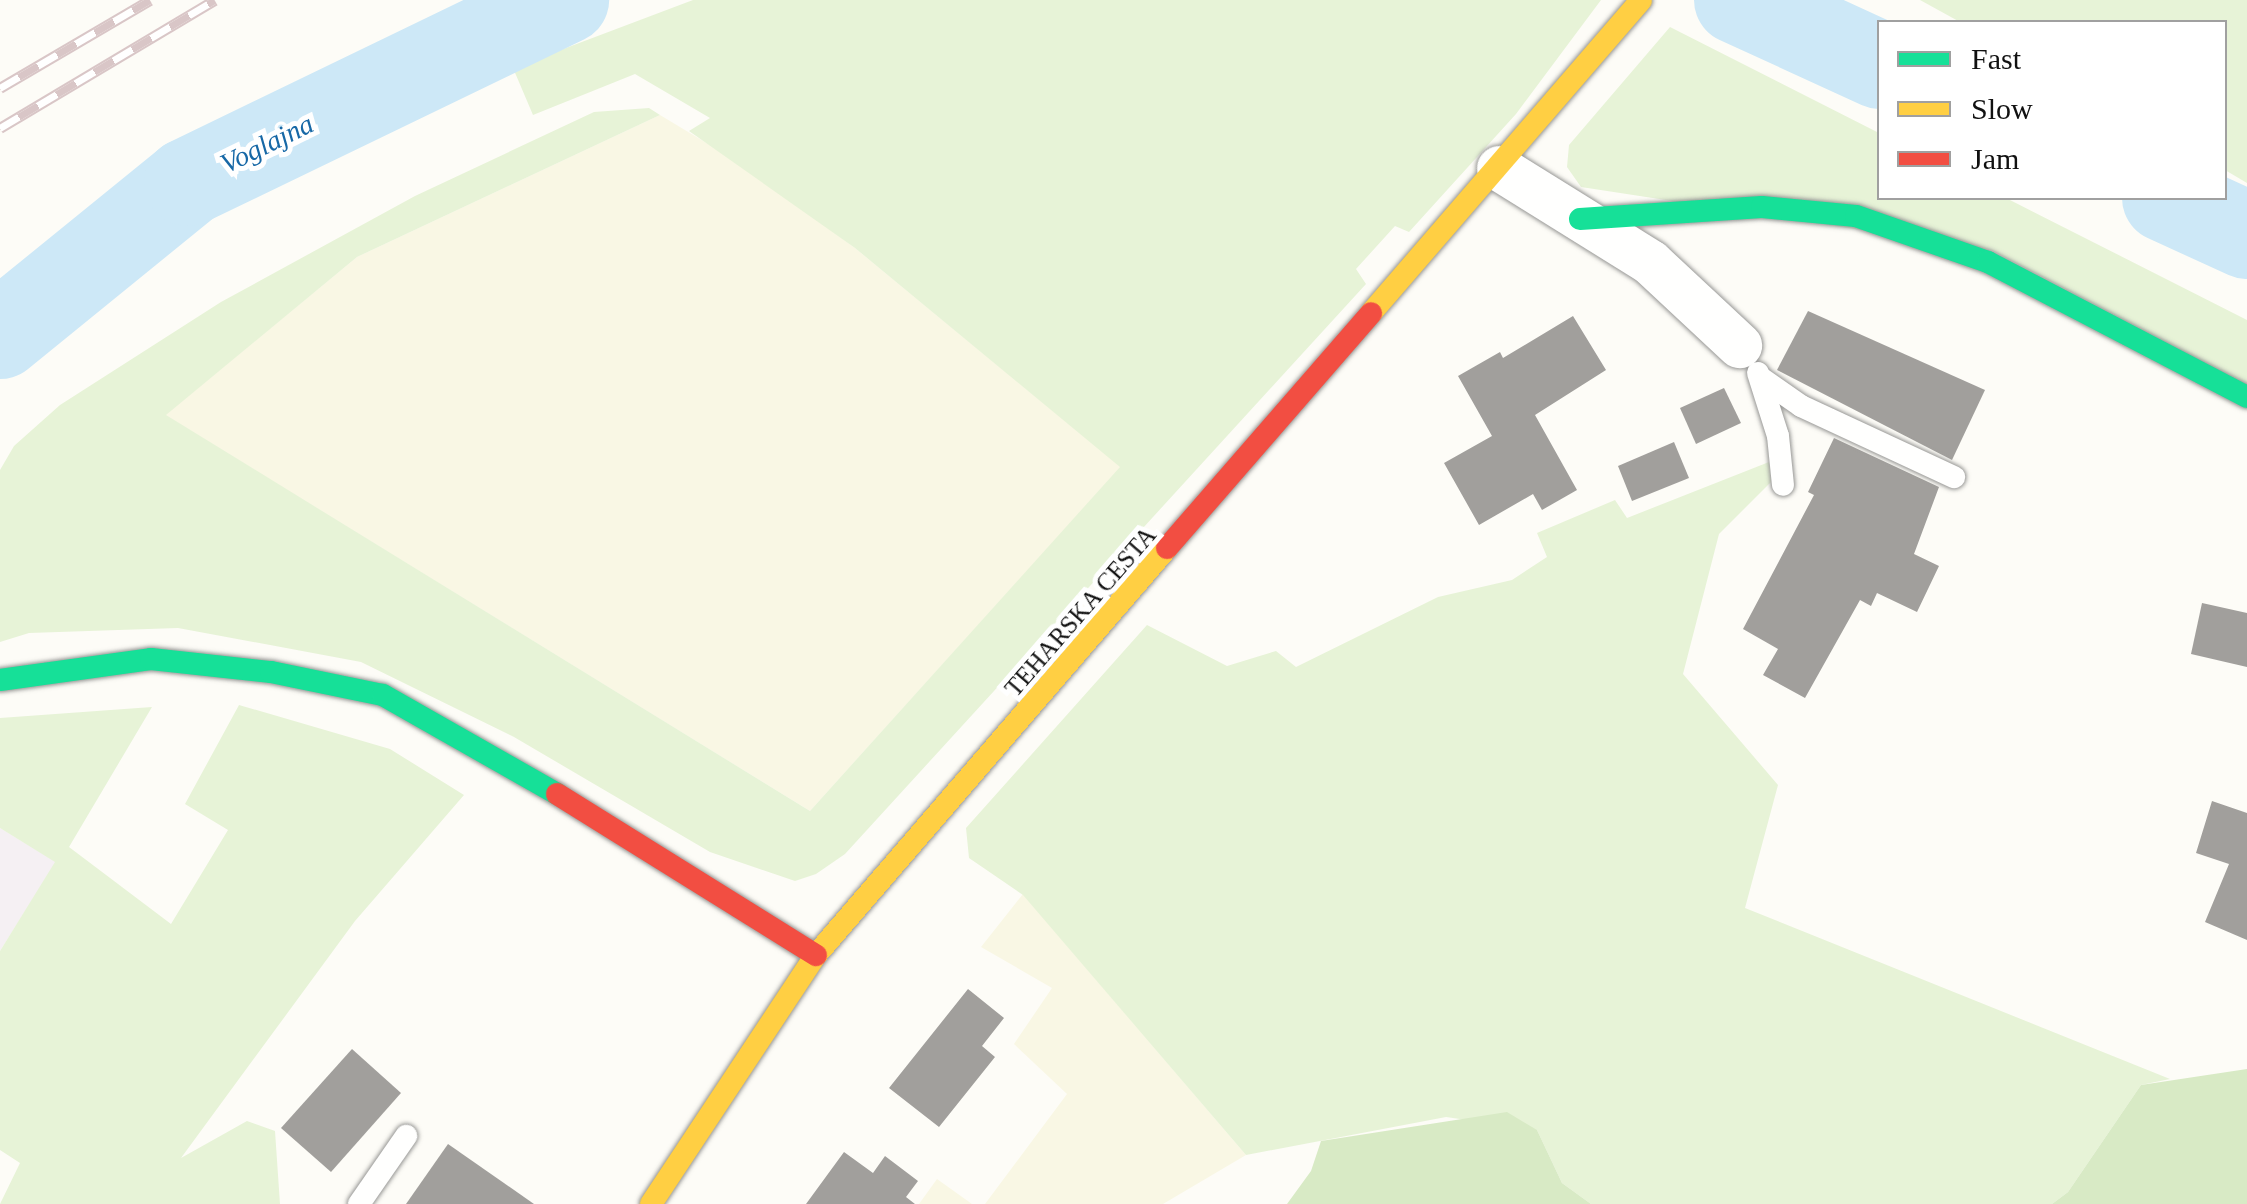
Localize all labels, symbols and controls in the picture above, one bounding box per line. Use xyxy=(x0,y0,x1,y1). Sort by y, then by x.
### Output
legend xyxy=(1877,20,2227,200)
text: Fast xyxy=(1971,42,2021,75)
text: Slow xyxy=(1971,92,2033,125)
water label: Voglajna xyxy=(215,107,319,181)
text: Jam xyxy=(1971,142,2019,175)
street label: TEHARSKA CESTA xyxy=(999,520,1163,704)

